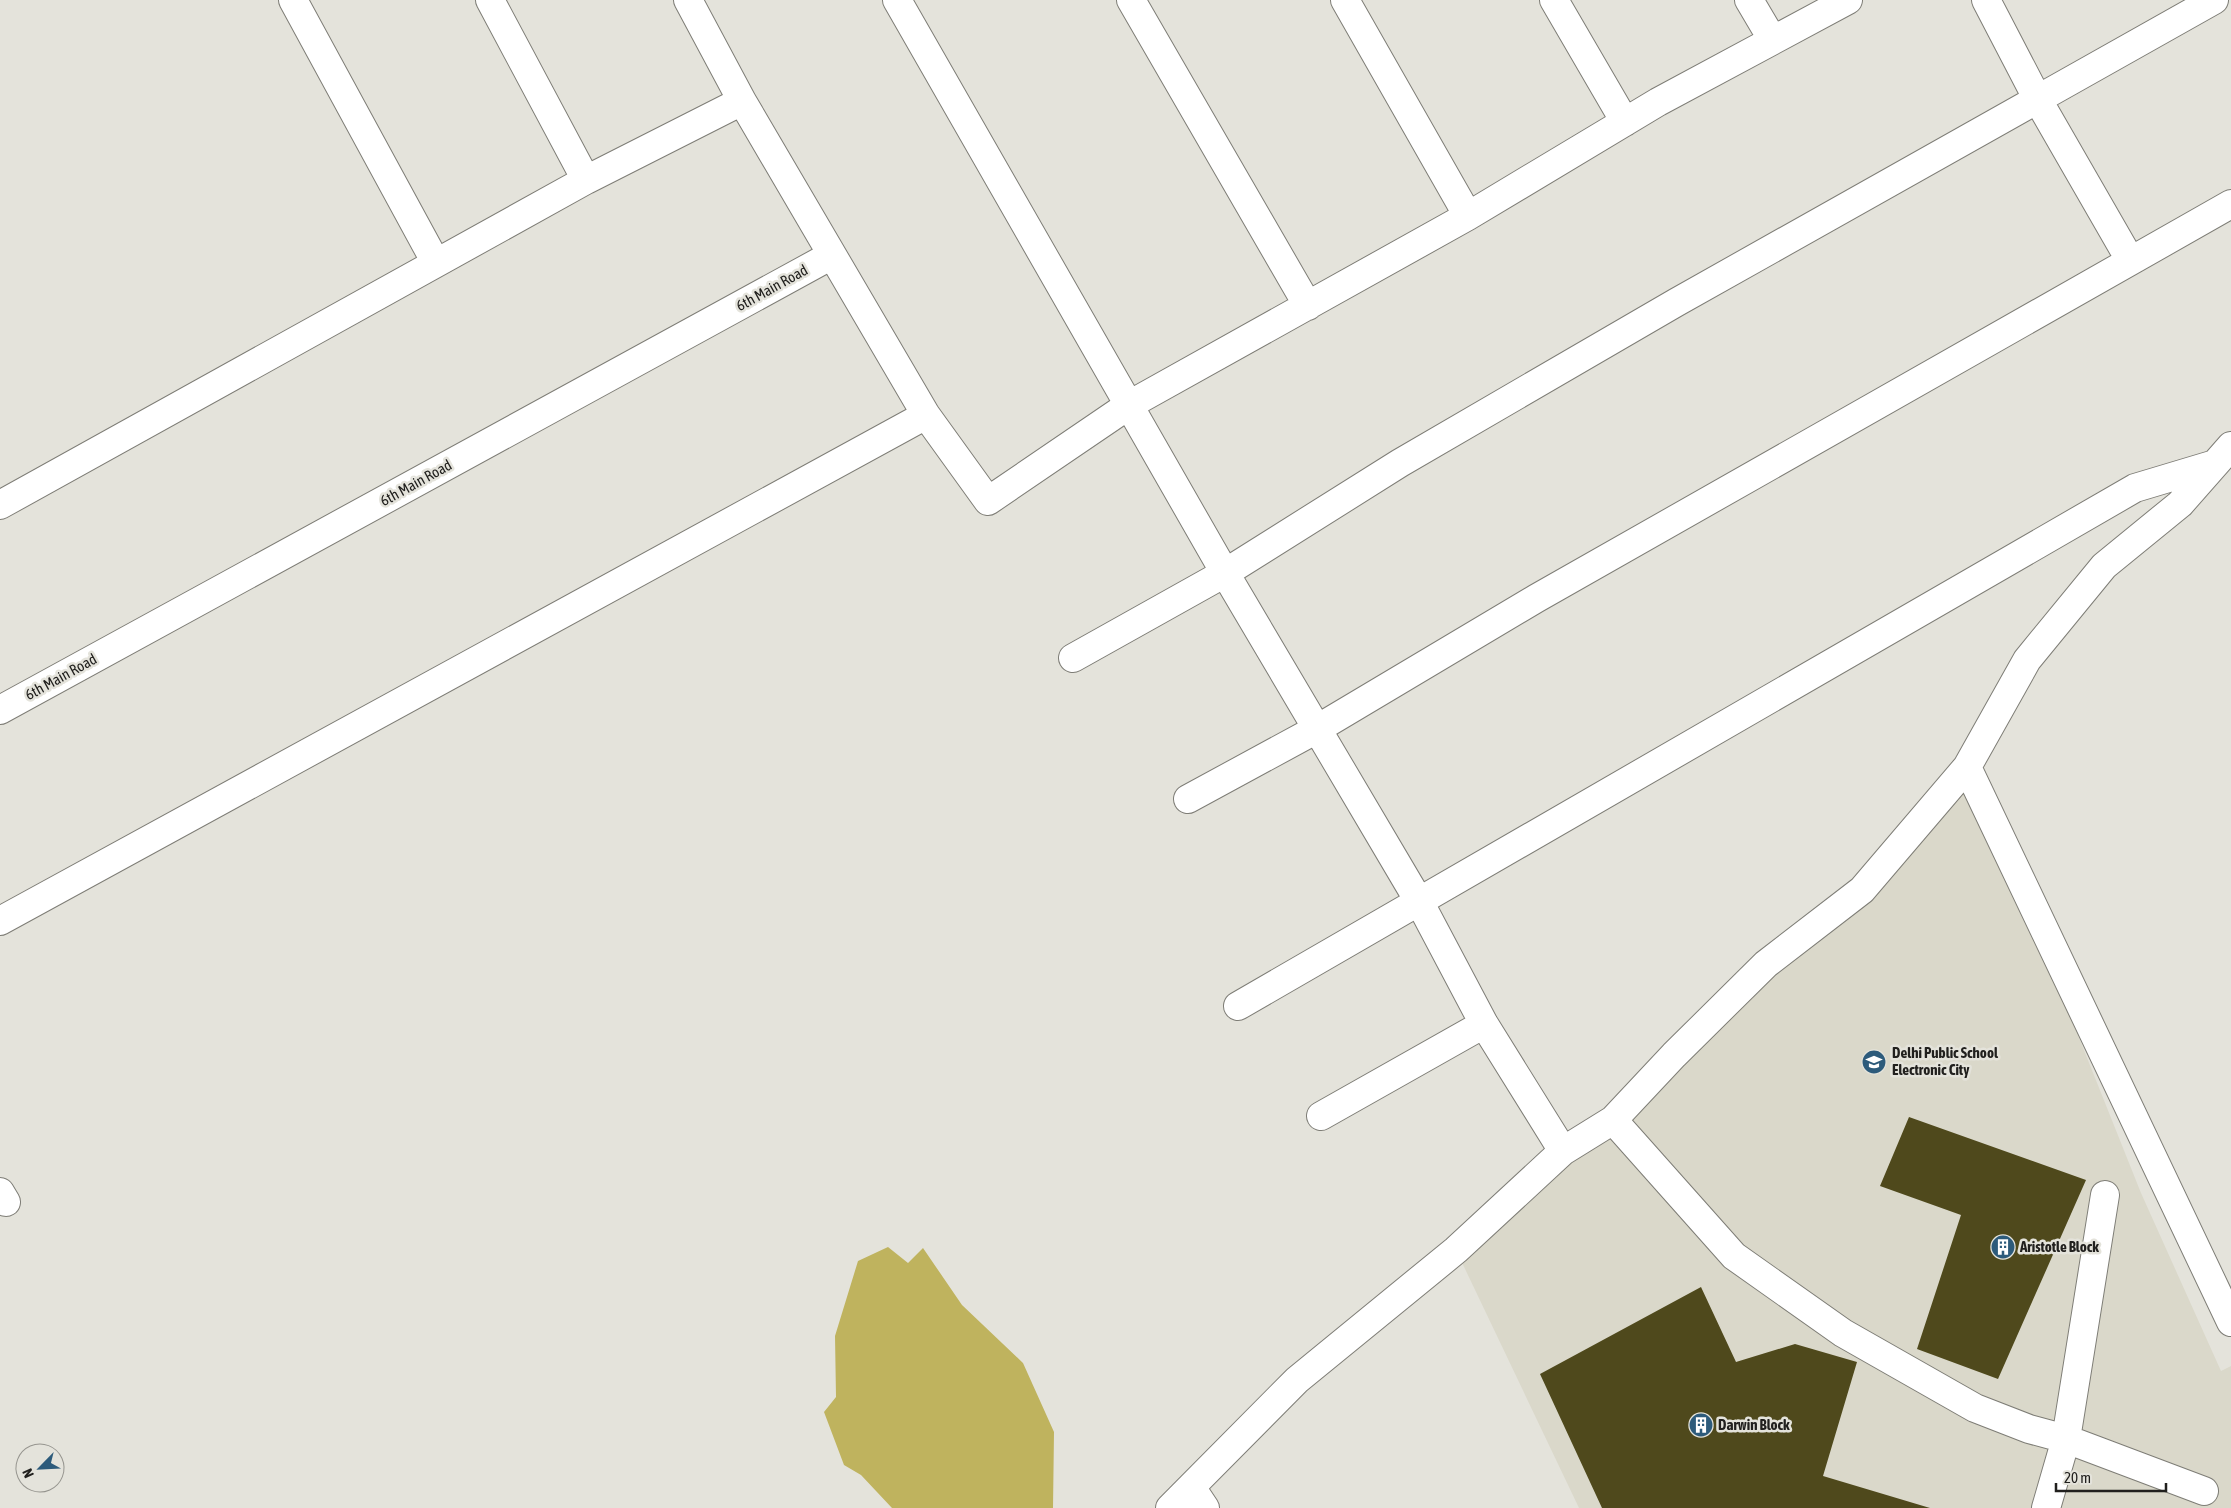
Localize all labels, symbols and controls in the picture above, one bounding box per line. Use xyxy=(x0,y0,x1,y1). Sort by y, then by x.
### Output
street label: 6th Main Road xyxy=(733,261,810,314)
street label: 6th Main Road xyxy=(377,456,454,509)
street label: 6th Main Road xyxy=(22,650,99,703)
place label: Delhi Public School Electronic City xyxy=(1892,1044,1999,1078)
school or university icon: Delhi Public School Electronic City xyxy=(1861,1049,1887,1075)
building icon: Aristotle Block xyxy=(1990,1234,2016,1260)
place label: Aristotle Block xyxy=(2019,1238,2099,1255)
building icon: Darwin Block xyxy=(1688,1412,1714,1438)
place label: Darwin Block xyxy=(1718,1416,1790,1433)
north arrow xyxy=(15,1443,65,1493)
scale bar xyxy=(2056,1460,2166,1492)
text: N xyxy=(19,1466,37,1480)
text: 20 m xyxy=(2064,1469,2091,1486)

